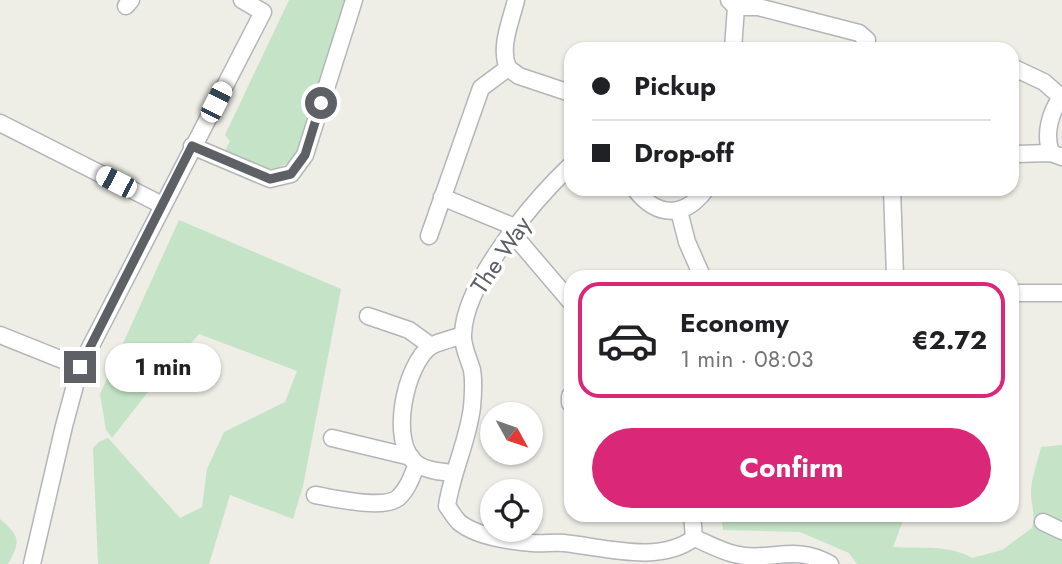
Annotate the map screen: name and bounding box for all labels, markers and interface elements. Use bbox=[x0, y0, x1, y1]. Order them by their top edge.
text: Pickup bbox=[634, 67, 716, 105]
car bbox=[198, 79, 235, 125]
route start bbox=[305, 87, 337, 119]
text: Drop-off bbox=[634, 134, 734, 172]
car bbox=[93, 163, 140, 201]
street label: The Way bbox=[462, 209, 540, 300]
text: Economy bbox=[680, 304, 789, 342]
icon: car bbox=[596, 309, 659, 372]
text: €2.72 bbox=[912, 321, 987, 359]
callout: 1 min bbox=[104, 342, 220, 392]
text: 1 min · 08:03 bbox=[680, 342, 814, 376]
text: 1 min bbox=[134, 350, 192, 384]
route end bbox=[64, 351, 96, 383]
north arrow bbox=[480, 402, 542, 466]
map controls bbox=[480, 402, 543, 542]
button: Confirm bbox=[592, 428, 991, 508]
button: locate bbox=[480, 479, 543, 542]

